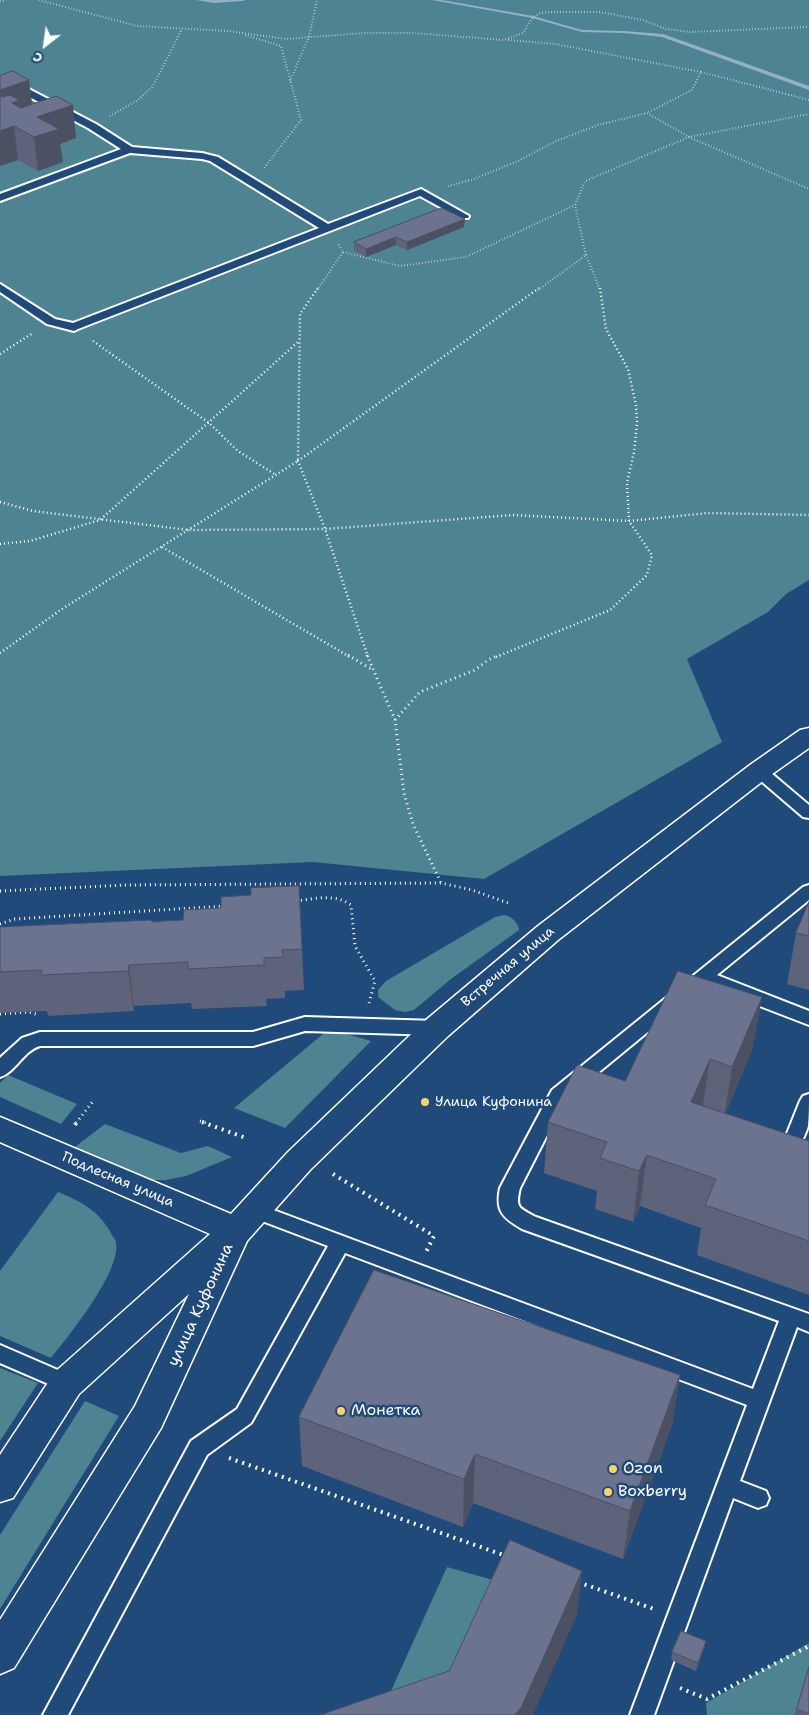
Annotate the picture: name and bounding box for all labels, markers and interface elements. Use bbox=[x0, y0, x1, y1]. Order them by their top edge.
north arrow bbox=[20, 20, 70, 70]
text: С bbox=[29, 48, 46, 68]
street label: Встречная улица bbox=[458, 923, 558, 1011]
place label: Улица Куфонина bbox=[435, 1094, 552, 1110]
marker: Улица Куфонина bbox=[419, 1096, 431, 1108]
street label: Подлесная улица bbox=[59, 1149, 177, 1211]
street label: улица Куфонина bbox=[164, 1240, 238, 1370]
place label: Монетка bbox=[351, 1401, 421, 1421]
marker: Монетка bbox=[335, 1405, 347, 1417]
place label: Ozon bbox=[623, 1459, 663, 1479]
marker: Ozon bbox=[607, 1463, 619, 1475]
place label: Boxberry bbox=[618, 1482, 687, 1502]
marker: Boxberry bbox=[602, 1486, 614, 1498]

